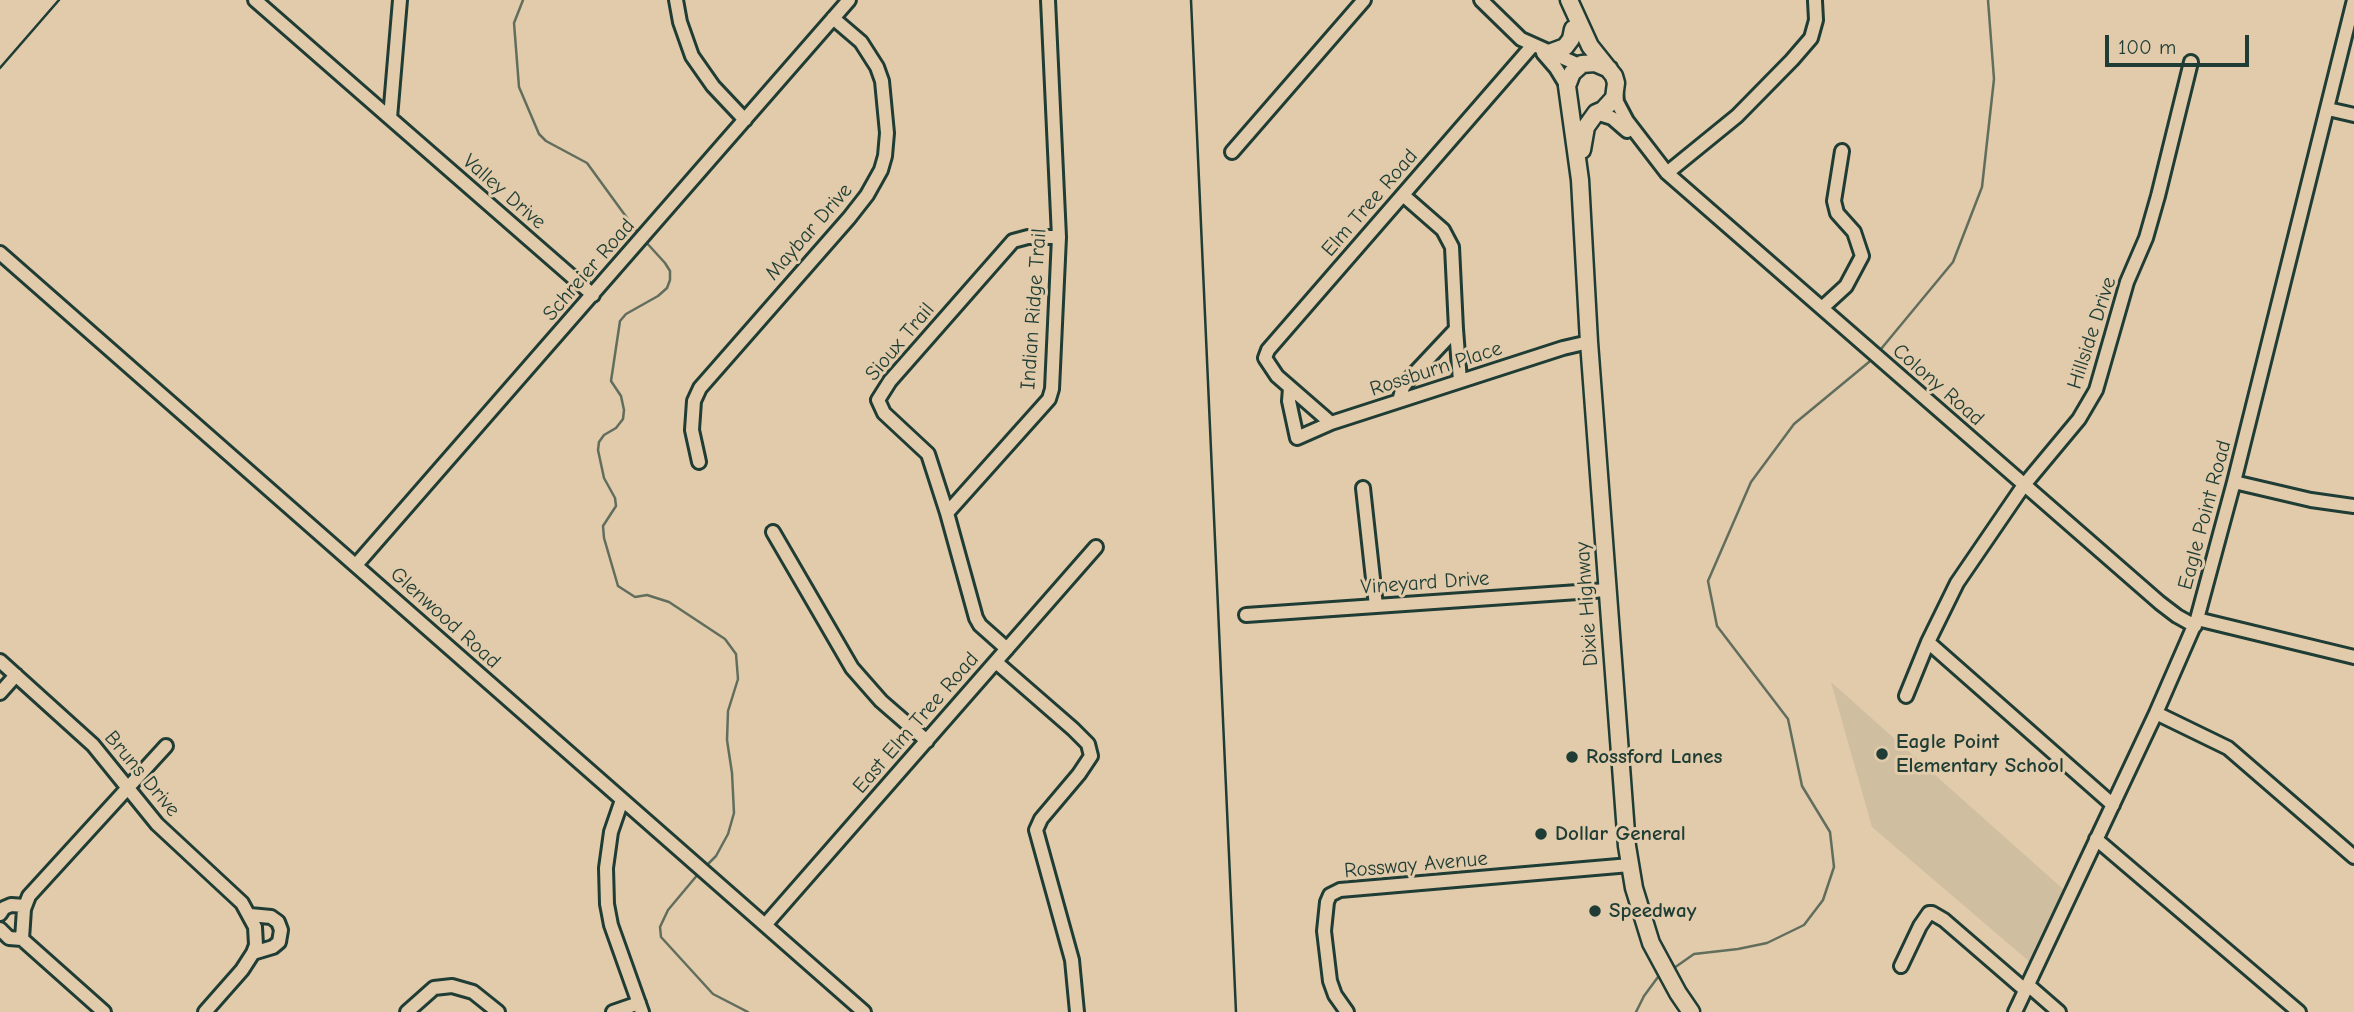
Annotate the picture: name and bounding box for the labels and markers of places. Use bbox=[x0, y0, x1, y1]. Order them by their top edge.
place label: Eagle Point Elementary School bbox=[1896, 729, 2064, 779]
place label: Rossford Lanes bbox=[1586, 744, 1722, 770]
marker: Eagle Point Elementary School bbox=[1874, 746, 1890, 762]
marker: Rossford Lanes bbox=[1564, 749, 1580, 765]
place label: Dollar General bbox=[1555, 821, 1686, 847]
marker: Dollar General bbox=[1533, 826, 1549, 842]
place label: Speedway bbox=[1609, 898, 1696, 924]
marker: Speedway bbox=[1587, 903, 1603, 919]

